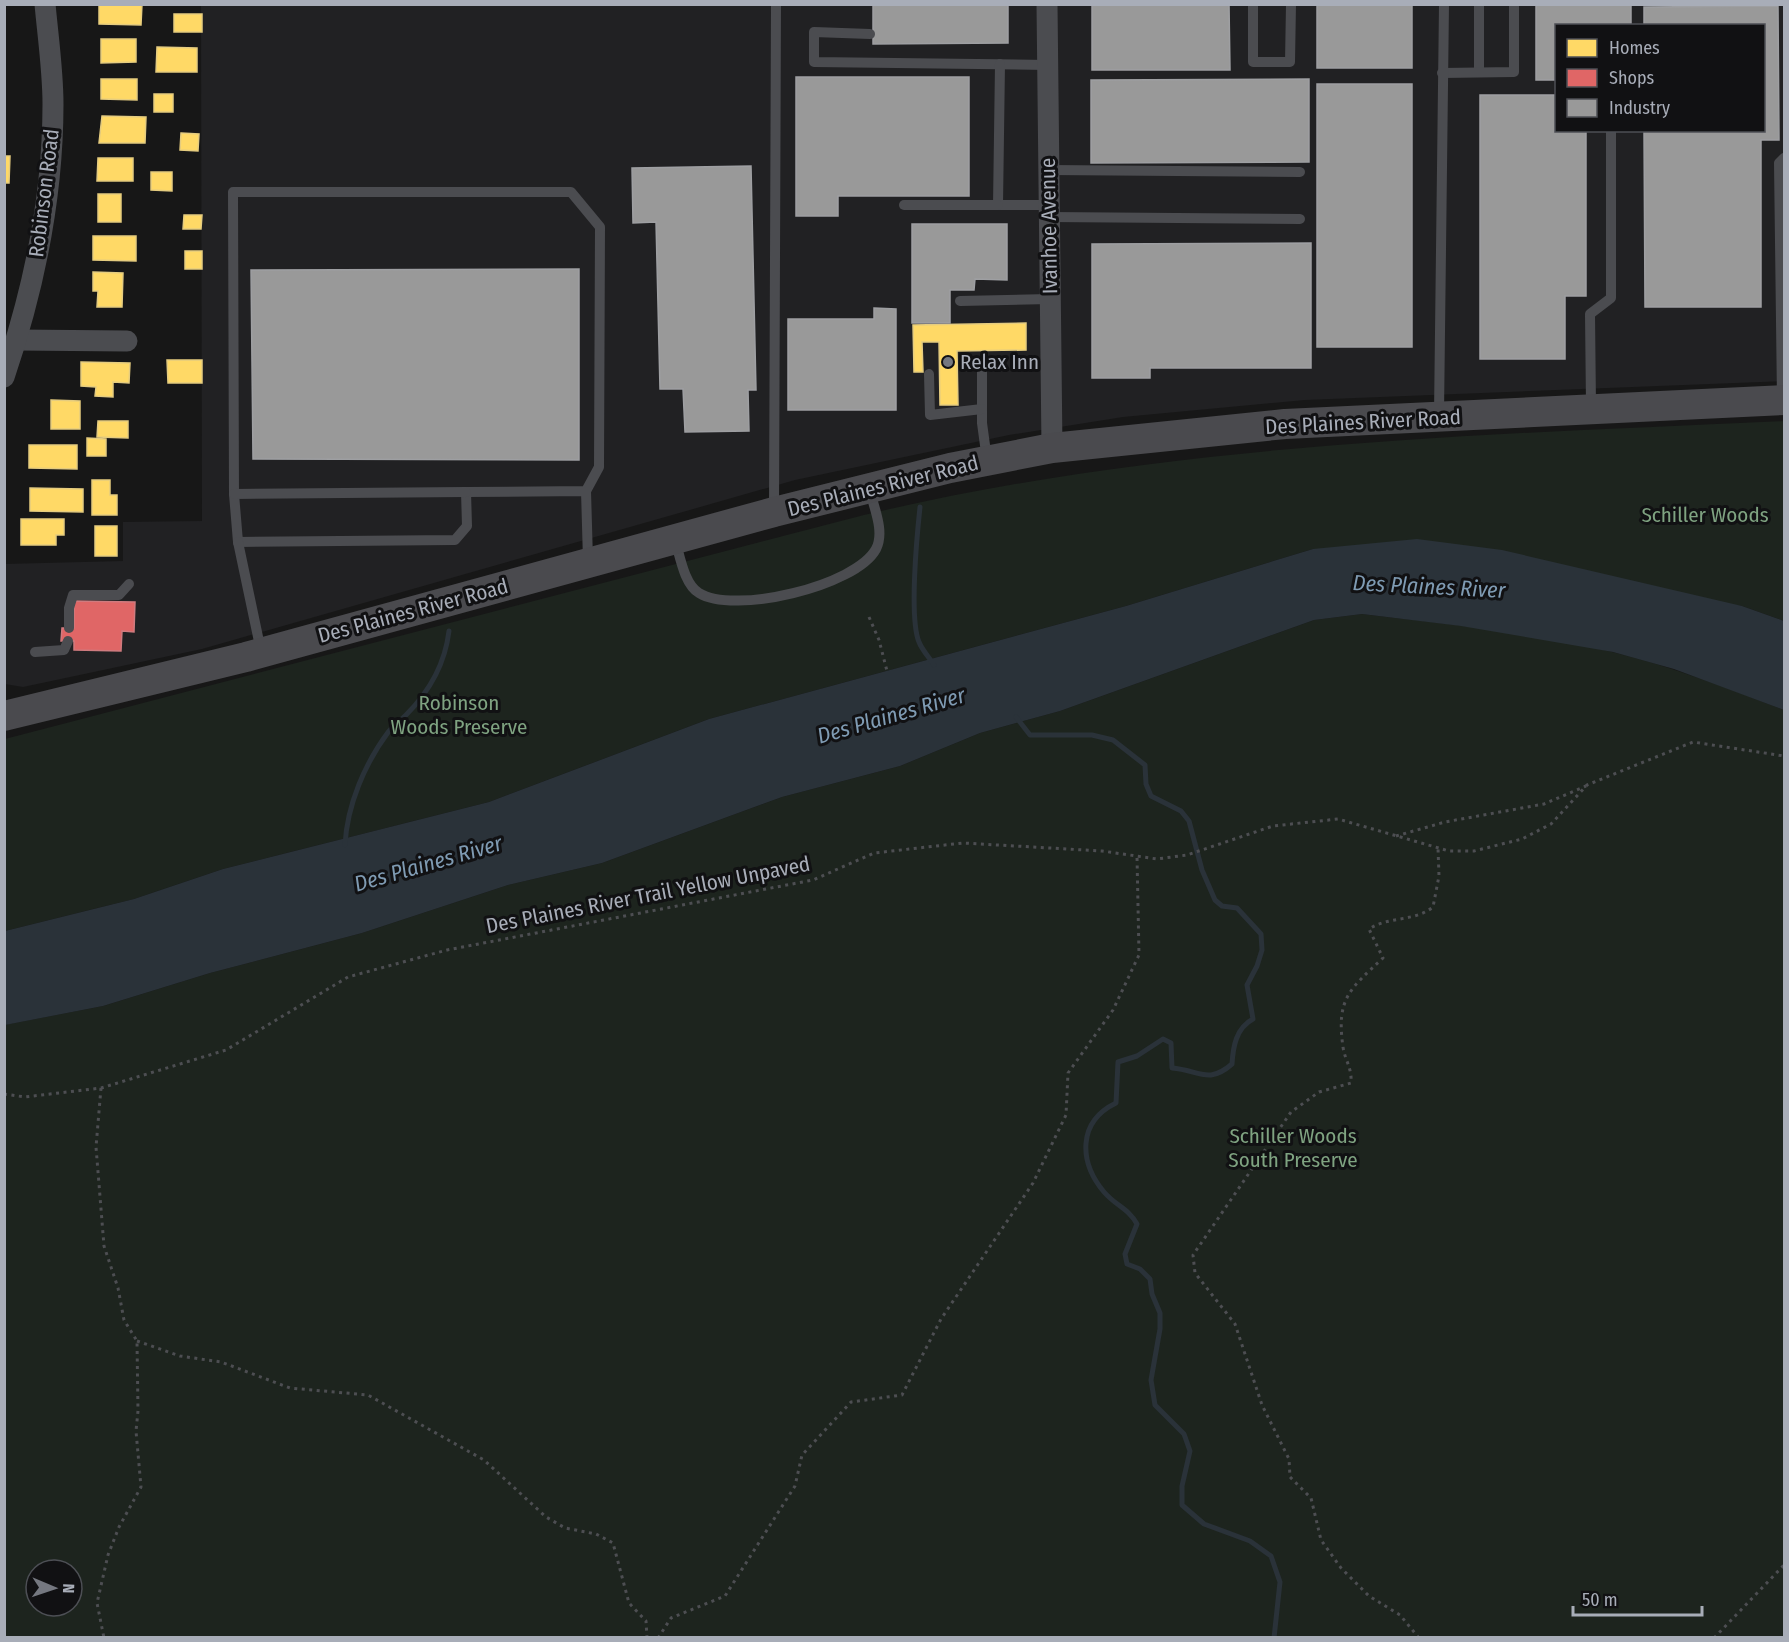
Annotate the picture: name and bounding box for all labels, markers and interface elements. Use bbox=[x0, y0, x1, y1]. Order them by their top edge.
legend bbox=[1555, 24, 1765, 132]
text: Homes bbox=[1609, 37, 1660, 59]
text: Shops bbox=[1609, 67, 1654, 89]
text: Industry bbox=[1609, 97, 1670, 119]
street label: Robinson Road bbox=[23, 127, 65, 259]
street label: Ivanhoe Avenue bbox=[1035, 158, 1063, 294]
place label: Relax Inn bbox=[960, 349, 1039, 375]
marker: Relax Inn bbox=[941, 355, 955, 369]
street label: Des Plaines River Road bbox=[1265, 404, 1461, 440]
street label: Des Plaines River Road bbox=[785, 450, 981, 522]
park label: Schiller Woods bbox=[1641, 502, 1769, 528]
water label: Des Plaines River bbox=[1352, 569, 1507, 604]
street label: Des Plaines River Road bbox=[315, 573, 511, 649]
water label: Des Plaines River bbox=[814, 681, 970, 750]
park label: Robinson Woods Preserve bbox=[391, 690, 527, 740]
water label: Des Plaines River bbox=[351, 829, 507, 898]
street label: Des Plaines River Trail Yellow Unpaved bbox=[484, 851, 812, 939]
park label: Schiller Woods South Preserve bbox=[1228, 1123, 1358, 1173]
north arrow bbox=[24, 1558, 84, 1618]
scale bar bbox=[1573, 1579, 1702, 1617]
text: N bbox=[59, 1583, 78, 1594]
text: 50 m bbox=[1582, 1589, 1618, 1611]

